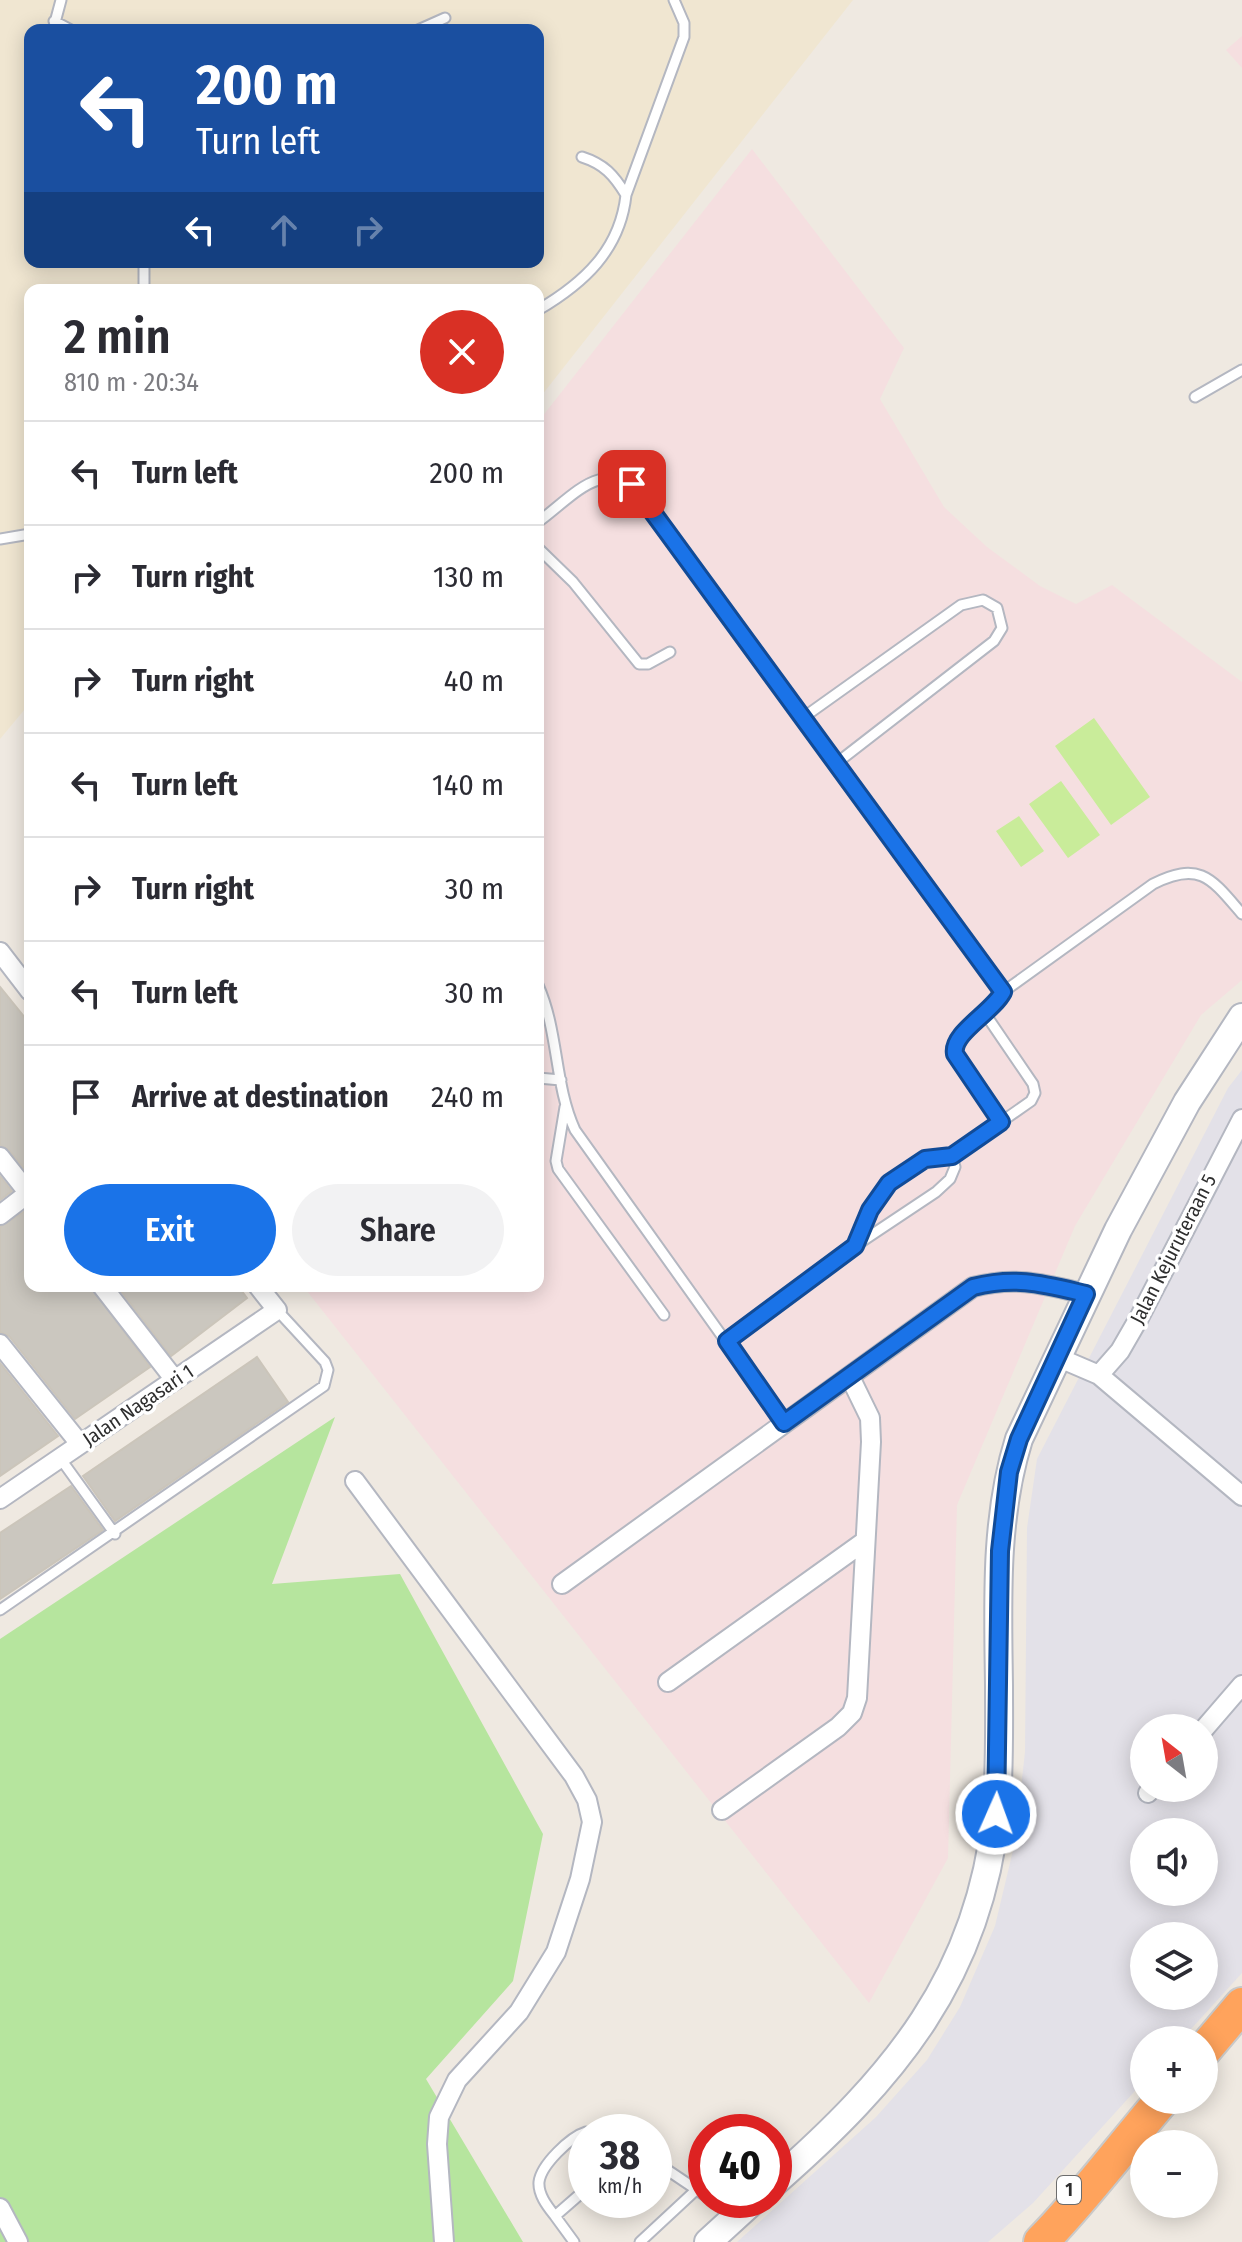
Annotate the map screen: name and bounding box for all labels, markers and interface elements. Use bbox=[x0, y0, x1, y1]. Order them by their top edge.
text: 200 m bbox=[196, 52, 337, 119]
icon: left bbox=[64, 56, 168, 160]
text: Turn left bbox=[196, 120, 320, 164]
icon: left bbox=[178, 208, 222, 252]
icon: ahead bbox=[262, 208, 306, 252]
icon: right bbox=[346, 208, 390, 252]
text: 2 min bbox=[64, 308, 171, 366]
button: close bbox=[420, 310, 504, 394]
text: 810 m · 20:34 bbox=[64, 367, 199, 398]
pin bbox=[598, 450, 666, 518]
icon: left bbox=[64, 451, 108, 495]
text: Turn left bbox=[132, 455, 238, 491]
text: 200 m bbox=[429, 455, 504, 491]
icon: arrive bbox=[610, 462, 654, 506]
icon: right bbox=[64, 555, 108, 599]
text: Turn right bbox=[132, 559, 254, 595]
text: 130 m bbox=[433, 559, 504, 595]
icon: right bbox=[64, 659, 108, 703]
text: Turn right bbox=[132, 663, 254, 699]
text: 40 m bbox=[444, 663, 504, 699]
icon: left bbox=[64, 763, 108, 807]
text: Turn left bbox=[132, 767, 238, 803]
text: 140 m bbox=[432, 767, 504, 803]
icon: right bbox=[64, 867, 108, 911]
text: Turn right bbox=[132, 871, 254, 907]
text: 30 m bbox=[445, 871, 504, 907]
icon: left bbox=[64, 971, 108, 1015]
text: Turn left bbox=[132, 975, 238, 1011]
text: 30 m bbox=[445, 975, 504, 1011]
icon: arrive bbox=[64, 1075, 108, 1119]
text: Arrive at destination bbox=[132, 1079, 389, 1115]
text: 240 m bbox=[431, 1079, 504, 1115]
street label: Jalan Kejuruteraan 5 bbox=[1125, 1170, 1221, 1328]
button: Exit bbox=[64, 1184, 276, 1276]
button: Share bbox=[292, 1184, 504, 1276]
street label: Jalan Nagasari 1 bbox=[78, 1359, 198, 1451]
north arrow bbox=[1130, 1714, 1218, 1802]
map controls bbox=[1130, 1714, 1218, 2218]
position arrow bbox=[954, 1772, 1038, 1856]
button: sound bbox=[1130, 1818, 1218, 1906]
button: layers bbox=[1130, 1922, 1218, 2010]
button: + bbox=[1130, 2026, 1218, 2114]
speed limit sign: 40 bbox=[688, 2114, 792, 2218]
button: − bbox=[1130, 2130, 1218, 2218]
text: 38 bbox=[600, 2132, 640, 2180]
text: km/h bbox=[598, 2174, 642, 2198]
road number: 1 bbox=[1057, 2176, 1081, 2204]

